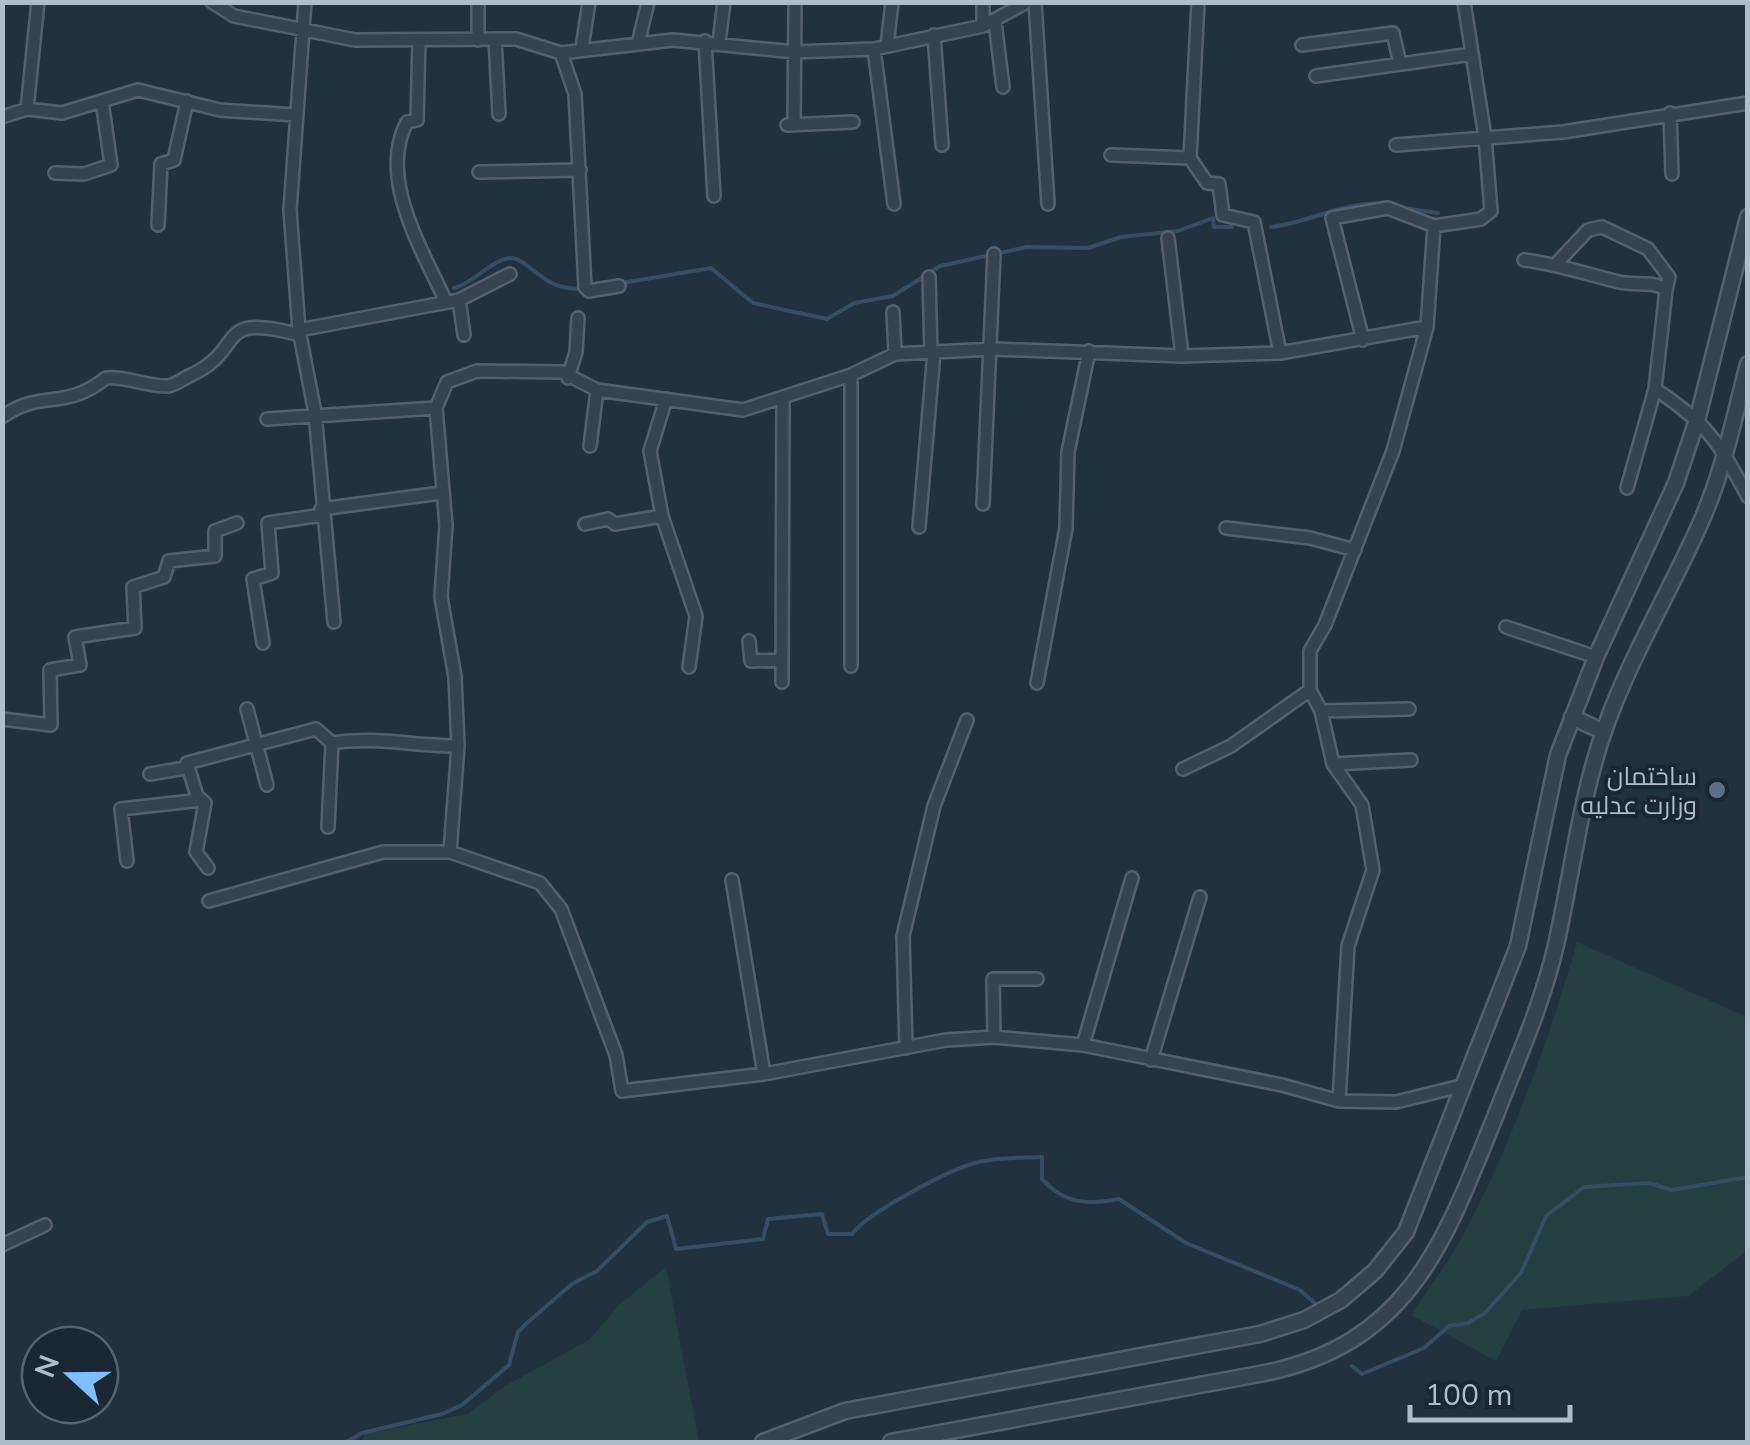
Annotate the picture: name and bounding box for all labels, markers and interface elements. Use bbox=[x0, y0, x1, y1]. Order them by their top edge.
place label: ساختمان وزارت عدلیه bbox=[1580, 760, 1697, 823]
marker: ساختمان وزارت عدلیه bbox=[1706, 779, 1728, 801]
north arrow bbox=[20, 1325, 120, 1425]
text: N bbox=[26, 1350, 69, 1383]
scale bar bbox=[1410, 1360, 1570, 1422]
text: 100 m bbox=[1425, 1375, 1512, 1416]

